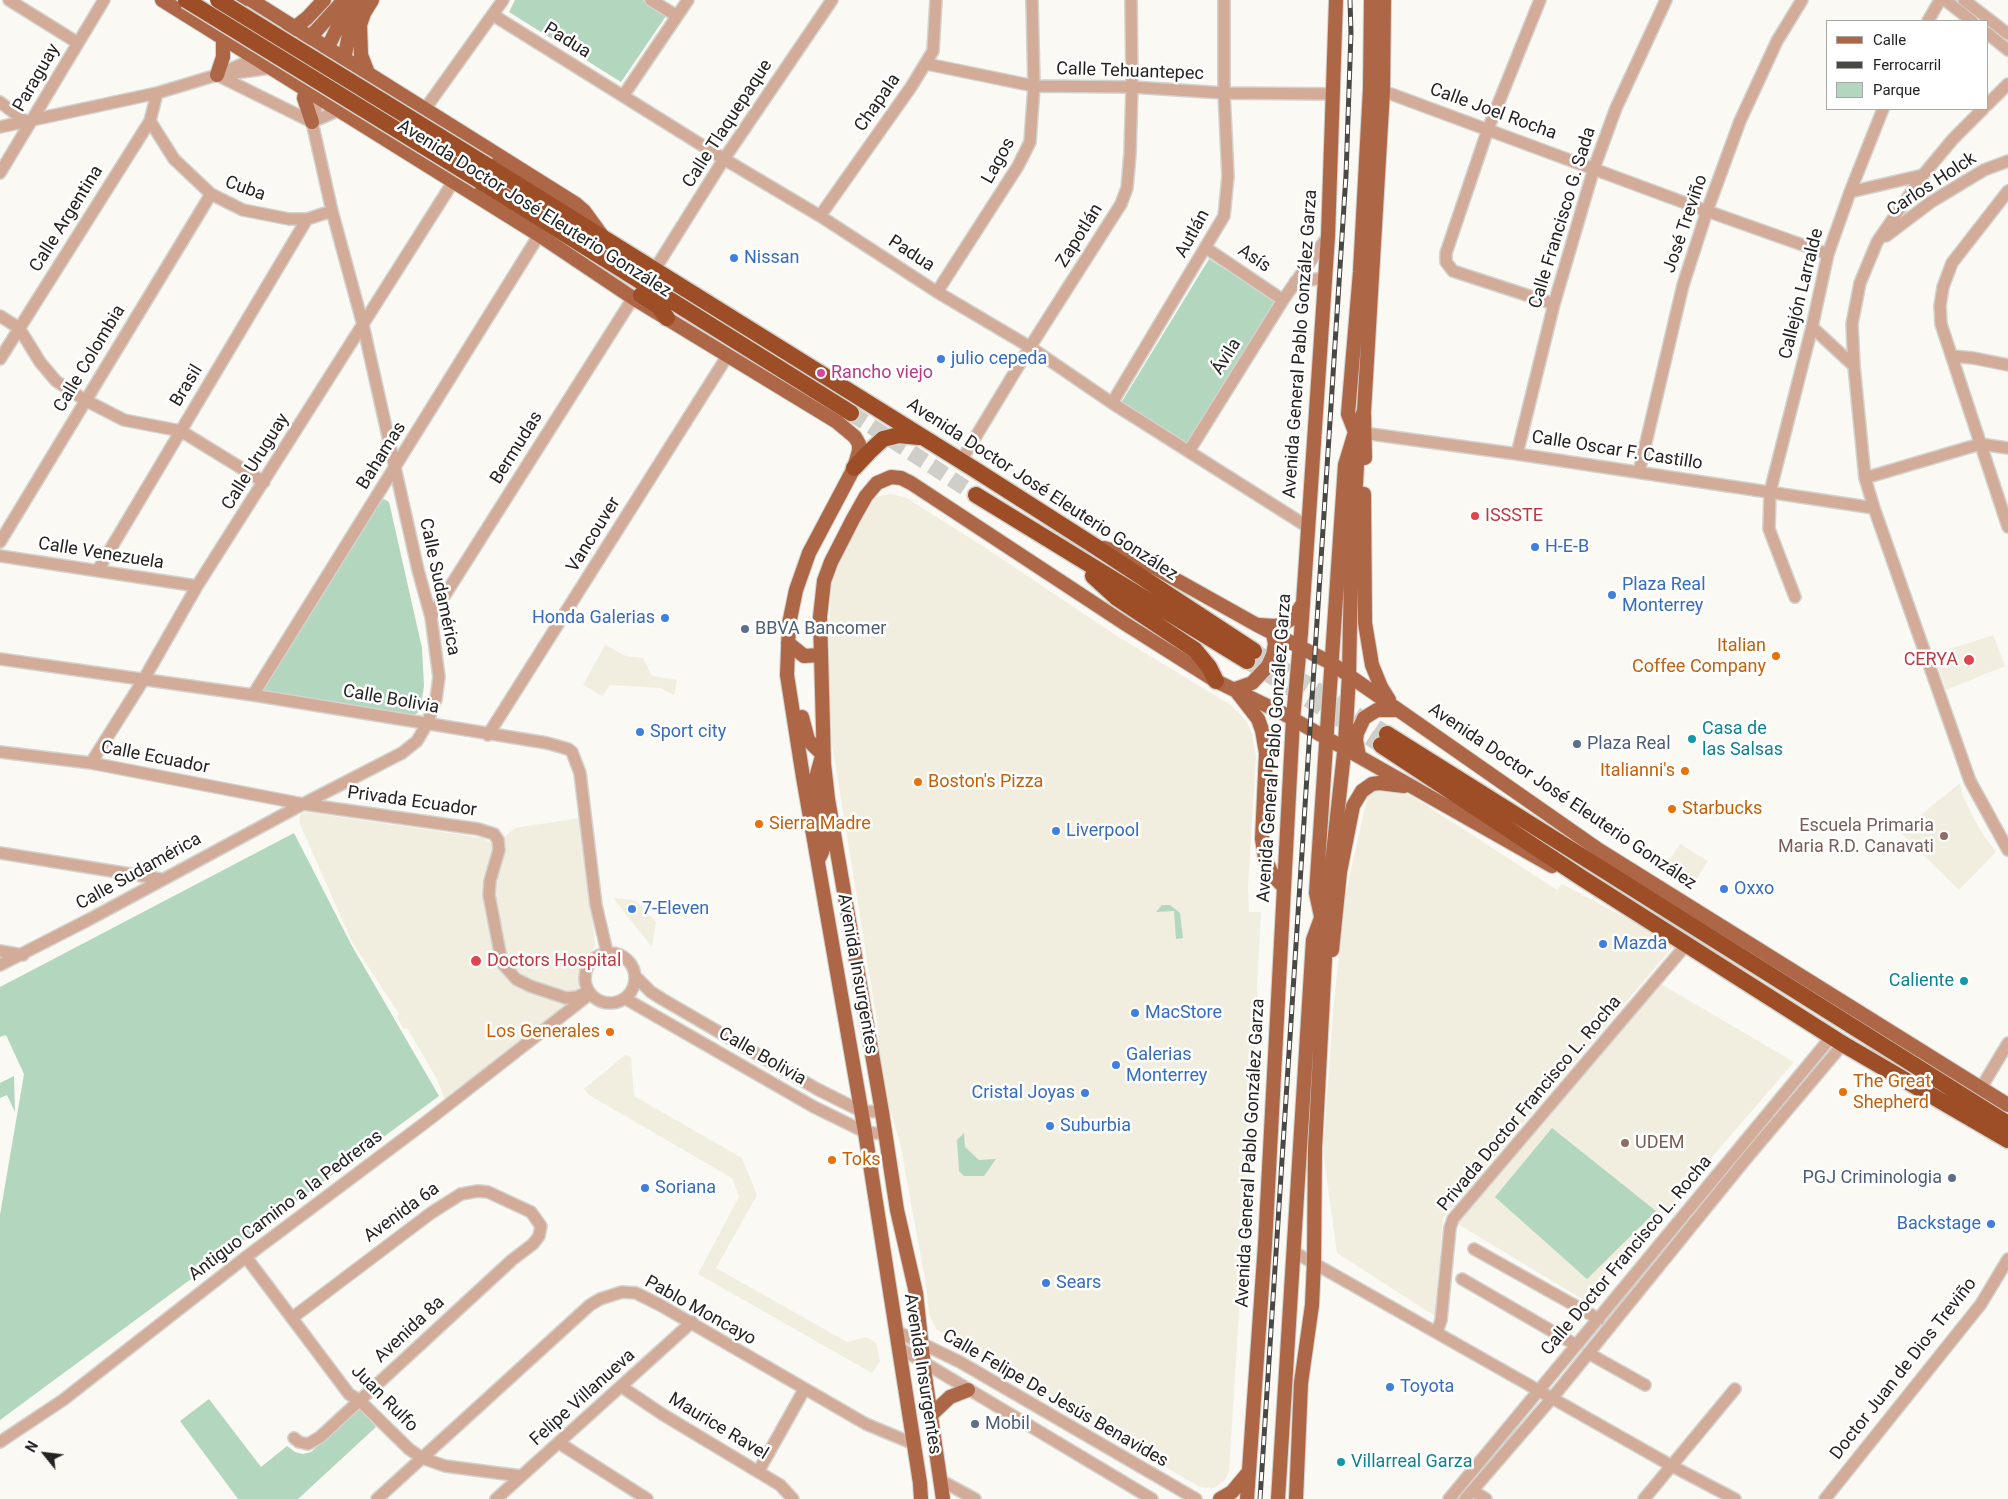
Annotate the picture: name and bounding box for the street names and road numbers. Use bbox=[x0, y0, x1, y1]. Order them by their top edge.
street label: Padua bbox=[540, 18, 594, 64]
street label: Paraguay bbox=[9, 40, 65, 116]
street label: Calle Tlaquepaque bbox=[679, 56, 777, 192]
street label: Calle Tehuantepec bbox=[1056, 59, 1204, 85]
street label: Chapala bbox=[850, 70, 906, 136]
street label: Calle Joel Rocha bbox=[1427, 79, 1559, 145]
street label: Avenida Doctor José Eleuterio González bbox=[393, 115, 675, 303]
street label: Calle Francisco G. Sada bbox=[1525, 125, 1601, 311]
street label: Lagos bbox=[978, 134, 1020, 188]
street label: Carlos Holck bbox=[1883, 148, 1981, 222]
street label: Calle Argentina bbox=[26, 162, 108, 276]
street label: Cuba bbox=[222, 172, 268, 206]
street label: José Treviño bbox=[1659, 172, 1713, 276]
street label: Avenida General Pablo González Garza bbox=[1279, 189, 1323, 499]
street label: Zapotlán bbox=[1052, 200, 1108, 272]
street label: Autlán bbox=[1171, 206, 1215, 262]
street label: Callejón Larralde bbox=[1775, 226, 1829, 362]
street label: Padua bbox=[884, 231, 938, 277]
street label: Asís bbox=[1234, 240, 1274, 278]
street label: Calle Colombia bbox=[50, 302, 130, 416]
street label: Ávila bbox=[1208, 335, 1246, 379]
street label: Brasil bbox=[166, 361, 208, 411]
street label: Avenida Doctor José Eleuterio González bbox=[903, 394, 1181, 586]
street label: Bermudas bbox=[486, 408, 548, 488]
street label: Calle Uruguay bbox=[218, 410, 294, 514]
street label: Bahamas bbox=[353, 418, 411, 494]
street label: Calle Oscar F. Castillo bbox=[1530, 427, 1704, 475]
street label: Vancouver bbox=[562, 493, 626, 577]
street label: Calle Sudamérica bbox=[414, 516, 464, 658]
street label: Calle Venezuela bbox=[37, 533, 165, 575]
street label: Avenida General Pablo González Garza bbox=[1253, 593, 1297, 903]
street label: Calle Bolivia bbox=[341, 681, 441, 719]
street label: Avenida Doctor José Eleuterio González bbox=[1424, 699, 1700, 895]
street label: Calle Ecuador bbox=[99, 737, 211, 779]
street label: Privada Ecuador bbox=[346, 782, 478, 822]
street label: Calle Sudamérica bbox=[73, 829, 205, 915]
street label: Avenida Insurgentes bbox=[832, 892, 882, 1056]
street label: Privada Doctor Francisco L. Rocha bbox=[1434, 992, 1626, 1216]
street label: Avenida General Pablo González Garza bbox=[1232, 998, 1270, 1308]
street label: Calle Bolivia bbox=[714, 1023, 810, 1091]
street label: Antiguo Camino a la Pedreras bbox=[185, 1126, 387, 1286]
street label: Calle Doctor Francisco L. Rocha bbox=[1537, 1152, 1717, 1360]
street label: Avenida 6a bbox=[360, 1178, 444, 1248]
street label: Pablo Moncayo bbox=[641, 1272, 759, 1350]
street label: Doctor Juan de Dios Treviño bbox=[1826, 1274, 1982, 1464]
street label: Avenida 8a bbox=[370, 1292, 450, 1368]
street label: Avenida Insurgentes bbox=[899, 1292, 945, 1456]
street label: Calle Felipe De Jesús Benavides bbox=[938, 1325, 1172, 1473]
street label: Felipe Villanueva bbox=[526, 1345, 640, 1451]
street label: Juan Rulfo bbox=[346, 1361, 422, 1437]
street label: Maurice Ravel bbox=[664, 1389, 772, 1465]

